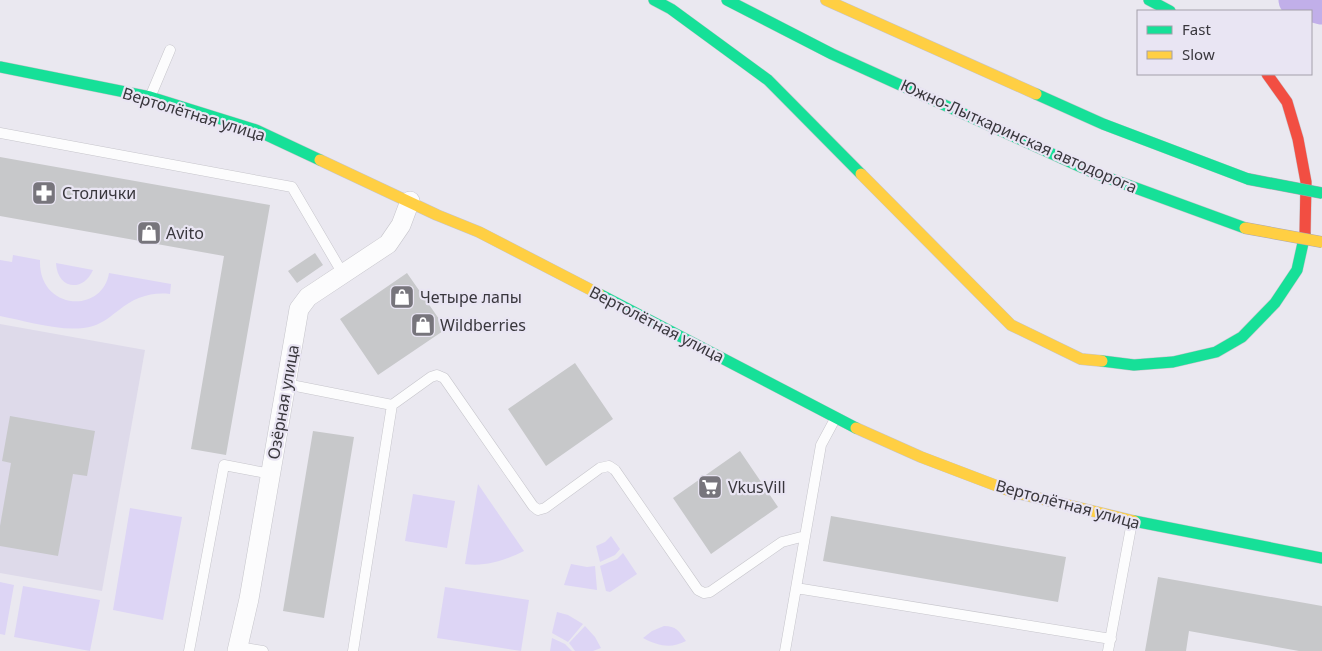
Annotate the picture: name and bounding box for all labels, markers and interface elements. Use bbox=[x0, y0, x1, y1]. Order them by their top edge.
legend bbox=[1137, 10, 1312, 75]
text: Fast bbox=[1182, 19, 1211, 39]
text: Slow bbox=[1182, 44, 1215, 64]
street label: Южно-Лыткаринская автодорога bbox=[897, 74, 1141, 198]
street label: Вертолётная улица bbox=[120, 82, 268, 146]
pharmacy icon: Столички bbox=[31, 180, 57, 206]
place label: Столички bbox=[62, 182, 136, 204]
shop icon: Avito bbox=[136, 220, 162, 246]
place label: Avito bbox=[166, 222, 204, 244]
street label: Вертолётная улица bbox=[586, 280, 728, 368]
shop icon: Четыре лапы bbox=[389, 284, 415, 310]
place label: Четыре лапы bbox=[420, 286, 522, 308]
shop icon: Wildberries bbox=[410, 312, 436, 338]
place label: Wildberries bbox=[440, 314, 526, 336]
street label: Озёрная улица bbox=[262, 343, 304, 461]
supermarket icon: VkusVill bbox=[697, 474, 723, 500]
street label: Вертолётная улица bbox=[993, 474, 1143, 534]
place label: VkusVill bbox=[728, 476, 786, 498]

